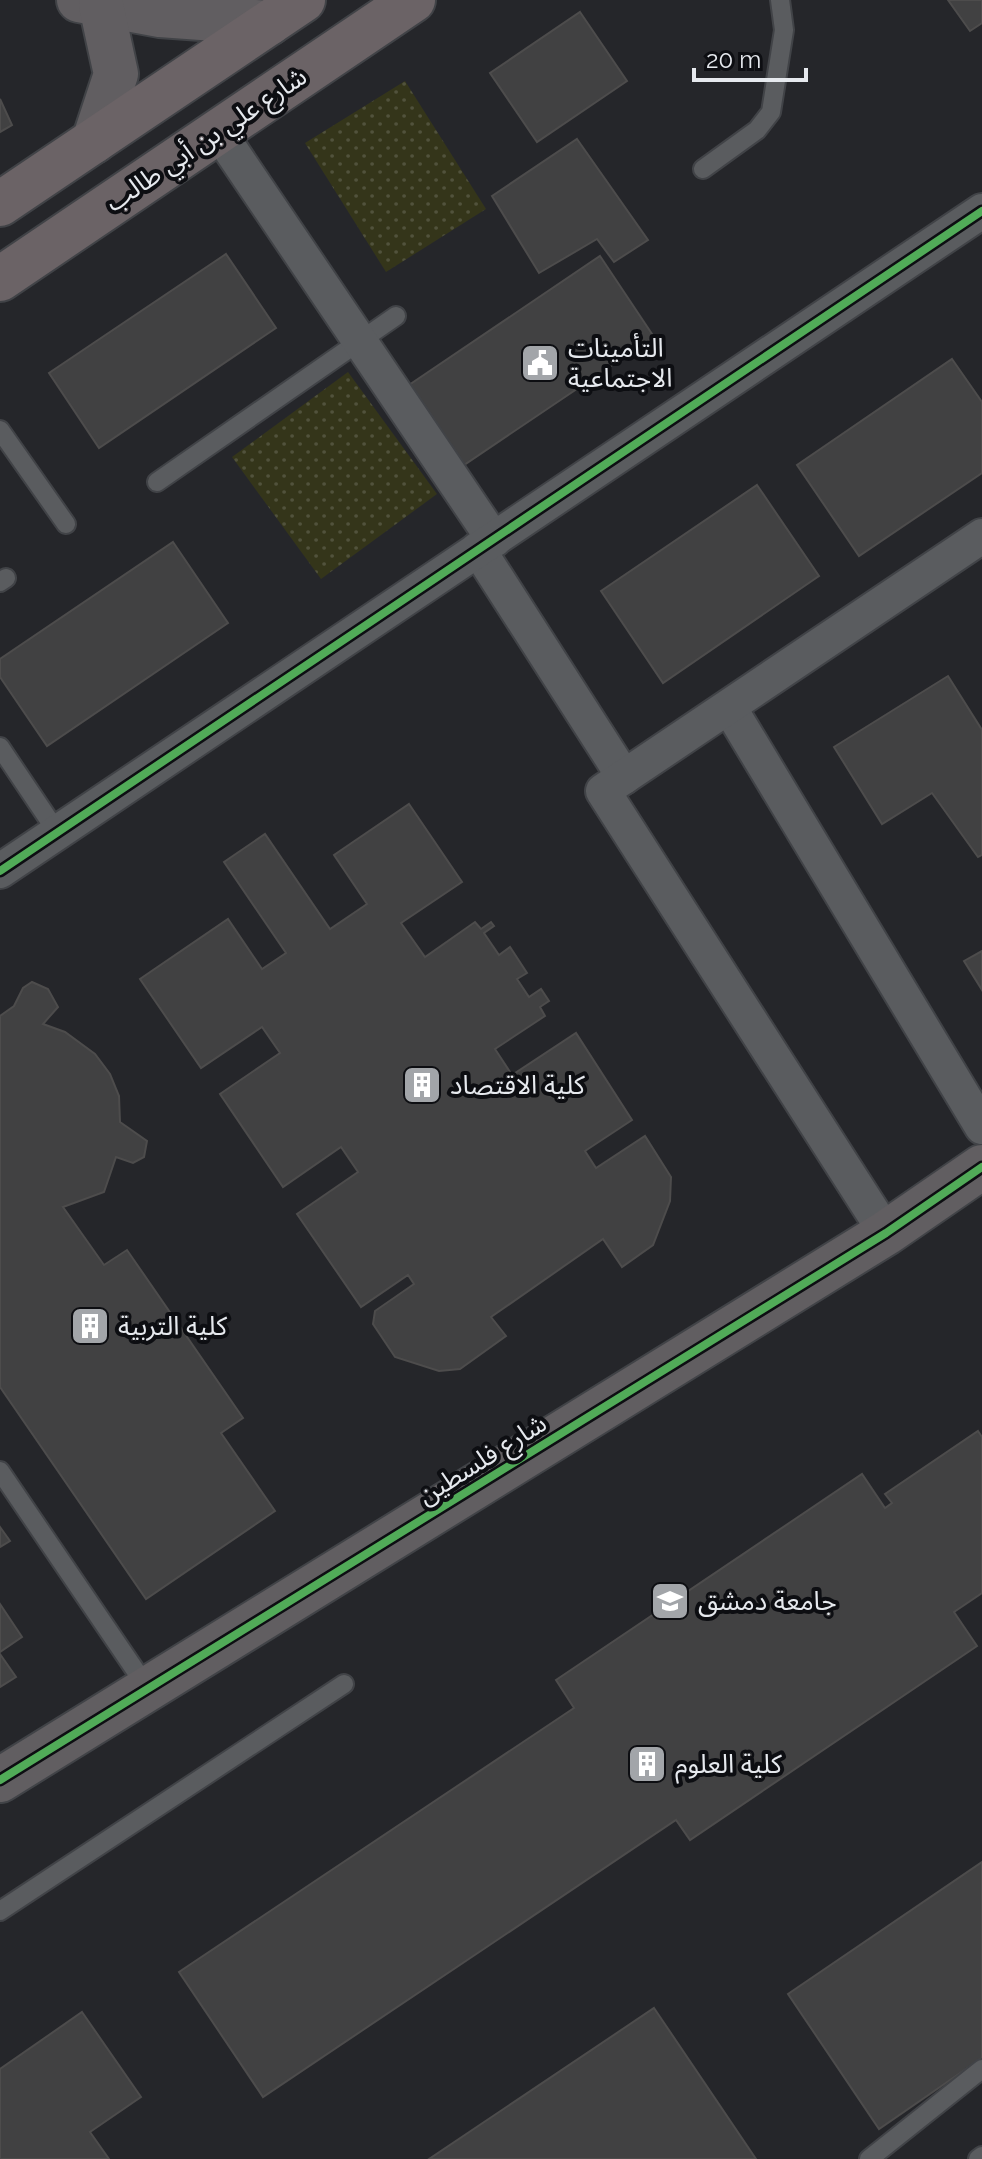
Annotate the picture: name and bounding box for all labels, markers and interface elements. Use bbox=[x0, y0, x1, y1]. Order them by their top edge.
scale bar bbox=[694, 32, 806, 82]
text: 20 m bbox=[706, 45, 761, 74]
street label: شارع علي بن أبي طالب bbox=[99, 60, 315, 222]
place label: التأمينات الاجتماعية bbox=[568, 332, 672, 393]
public building icon: التأمينات الاجتماعية bbox=[519, 342, 561, 384]
building icon: كلية الاقتصاد bbox=[401, 1064, 443, 1106]
place label: كلية الاقتصاد bbox=[450, 1070, 585, 1100]
building icon: كلية التربية bbox=[69, 1305, 111, 1347]
place label: كلية التربية bbox=[118, 1311, 227, 1341]
street label: شارع فلسطين bbox=[412, 1408, 554, 1514]
school or university icon: جامعة دمشق bbox=[649, 1580, 691, 1622]
place label: جامعة دمشق bbox=[698, 1586, 837, 1617]
building icon: كلية العلوم bbox=[626, 1743, 668, 1785]
place label: كلية العلوم bbox=[675, 1749, 782, 1784]

